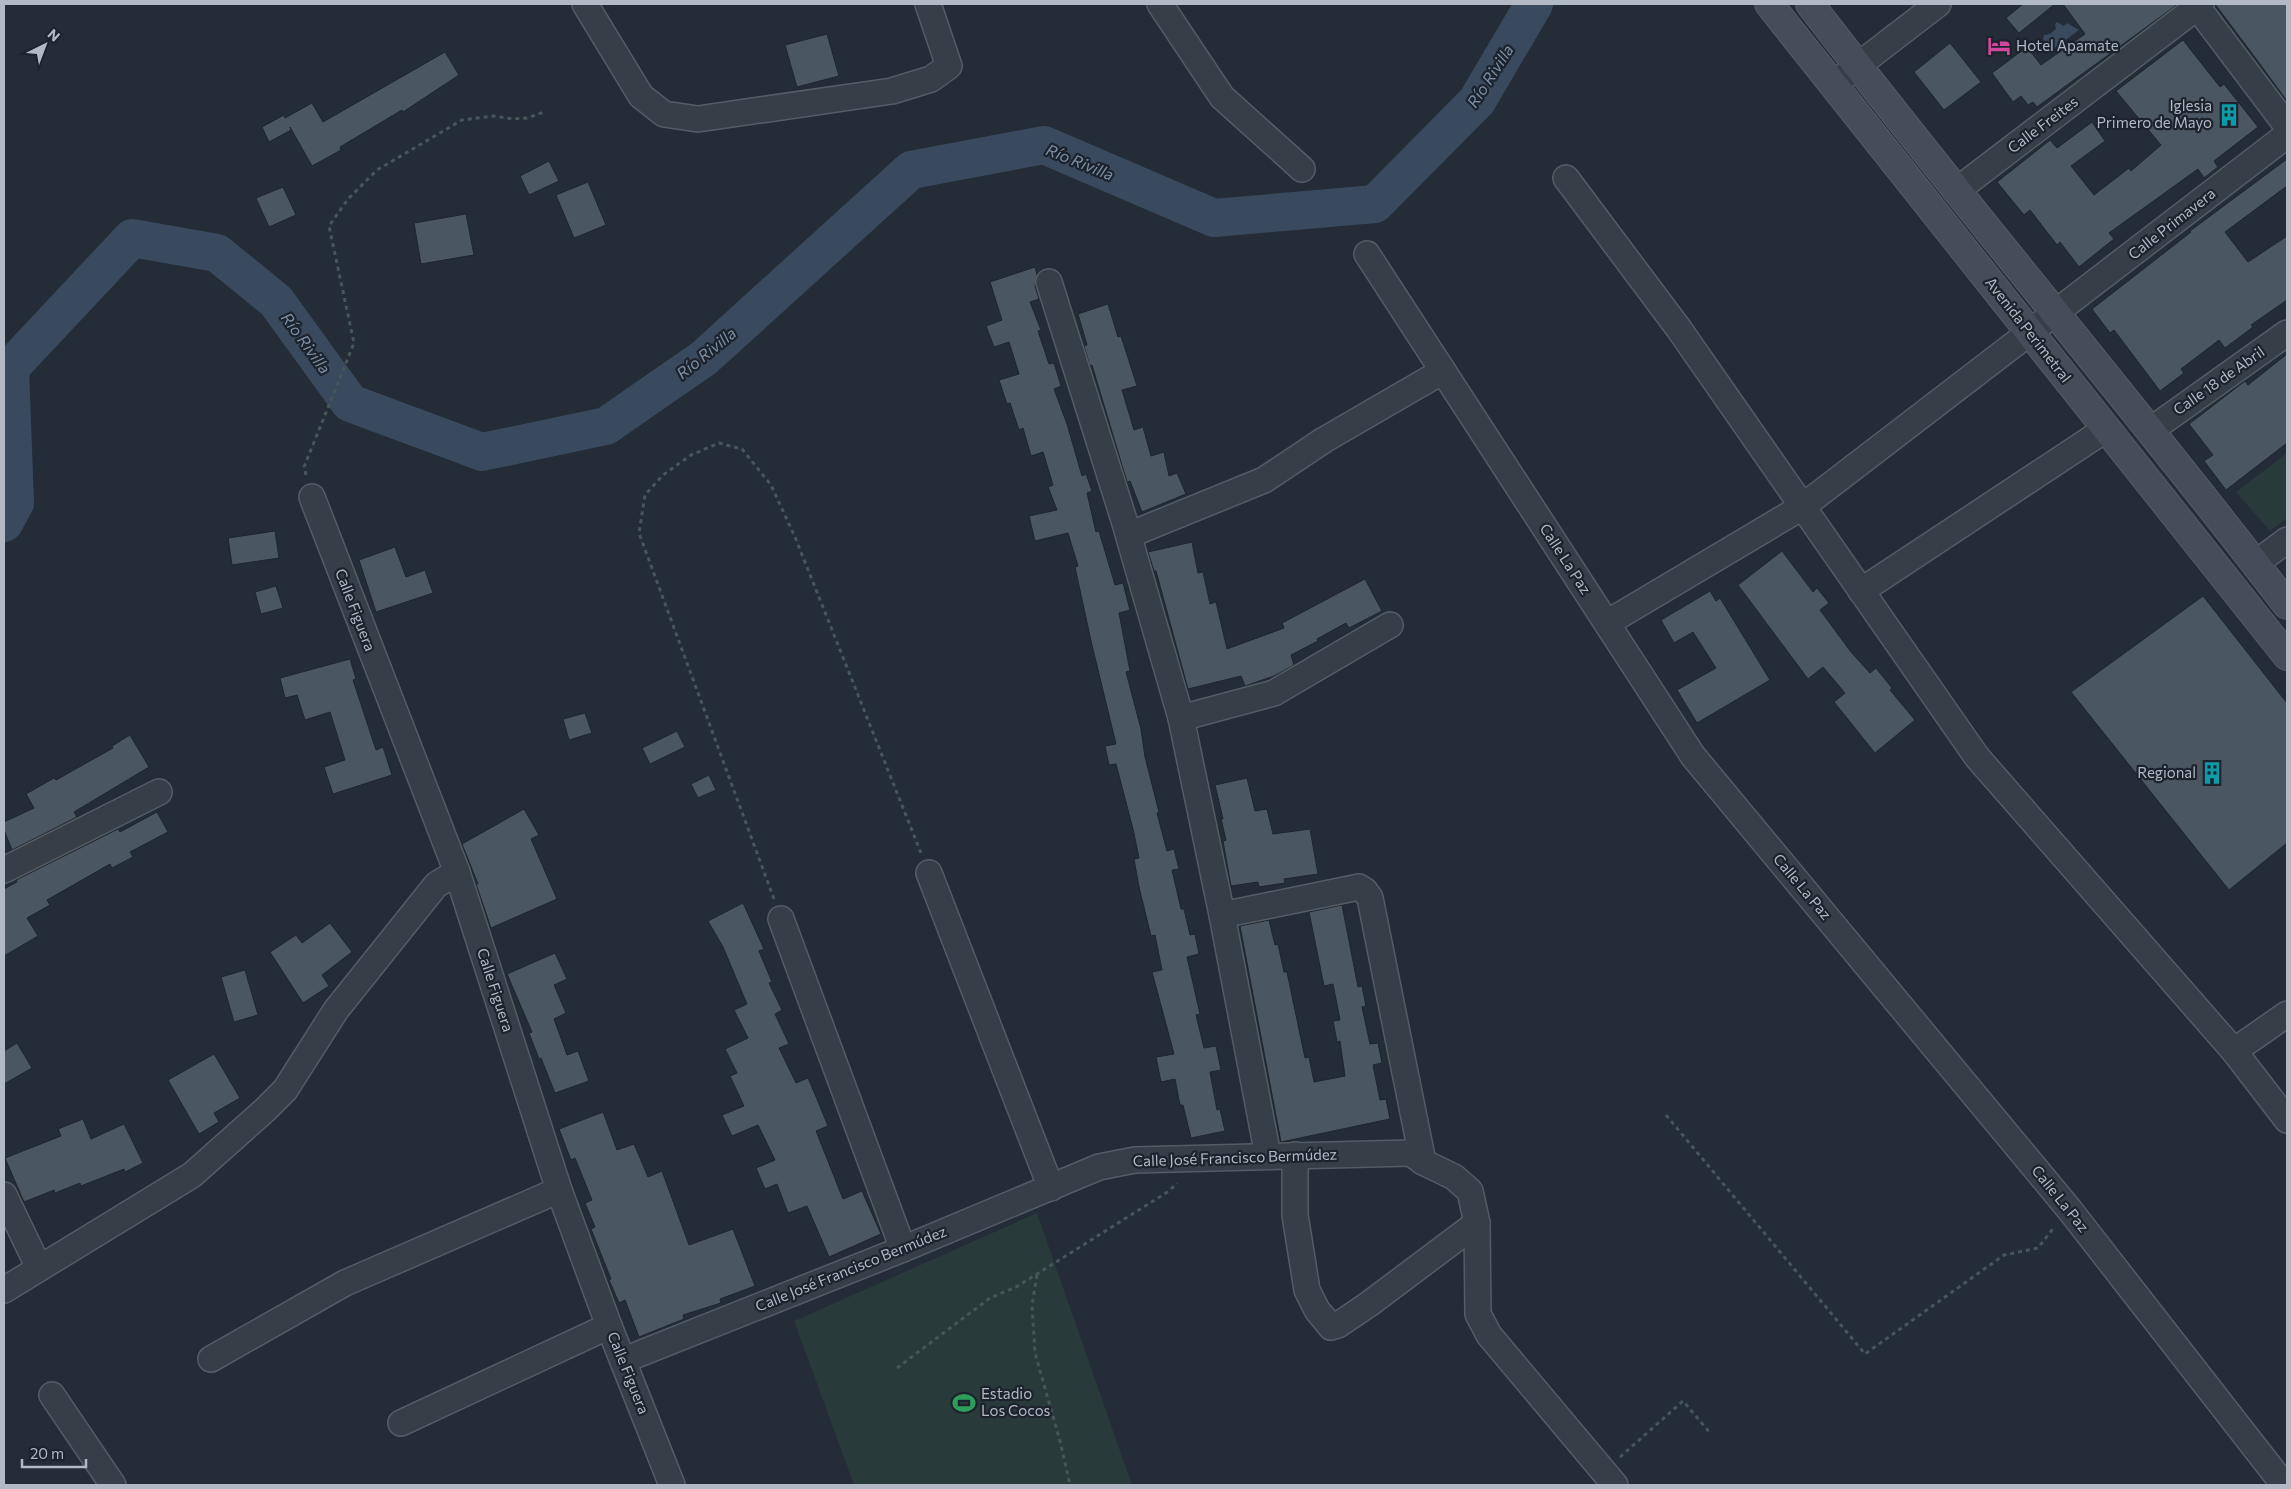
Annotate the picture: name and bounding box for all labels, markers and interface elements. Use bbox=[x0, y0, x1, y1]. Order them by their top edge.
north arrow bbox=[20, 20, 70, 70]
text: N bbox=[44, 25, 64, 45]
hotel icon: Hotel Apamate bbox=[1986, 33, 2012, 59]
place label: Hotel Apamate bbox=[2016, 36, 2119, 54]
water label: Río Rivilla bbox=[1462, 41, 1517, 111]
street label: Calle Freites bbox=[2004, 92, 2081, 156]
place label: Iglesia Primero de Mayo bbox=[2096, 96, 2212, 131]
building icon: Iglesia Primero de Mayo bbox=[2216, 102, 2242, 128]
water label: Río Rivilla bbox=[1044, 139, 1117, 184]
street label: Calle Primavera bbox=[2124, 184, 2219, 263]
street label: Avenida Perimetral bbox=[1982, 273, 2075, 386]
water label: Río Rivilla bbox=[278, 308, 335, 377]
water label: Río Rivilla bbox=[672, 323, 739, 382]
street label: Calle 18 de Abril bbox=[2169, 342, 2268, 418]
street label: Calle La Paz bbox=[1536, 520, 1595, 597]
street label: Calle Figuera bbox=[332, 566, 380, 654]
building icon: Regional bbox=[2199, 760, 2225, 786]
place label: Regional bbox=[2137, 763, 2196, 781]
street label: Calle La Paz bbox=[1770, 850, 1836, 923]
street label: Calle Figuera bbox=[474, 945, 518, 1034]
street label: Calle José Francisco Bermúdez bbox=[1133, 1144, 1337, 1170]
street label: Calle La Paz bbox=[2028, 1161, 2093, 1235]
street label: Calle José Francisco Bermúdez bbox=[752, 1221, 949, 1315]
street label: Calle Figuera bbox=[604, 1329, 654, 1416]
place label: Estadio Los Cocos bbox=[981, 1384, 1051, 1419]
sports icon: Estadio Los Cocos bbox=[951, 1390, 977, 1416]
scale bar bbox=[22, 1436, 86, 1468]
text: 20 m bbox=[30, 1444, 64, 1462]

